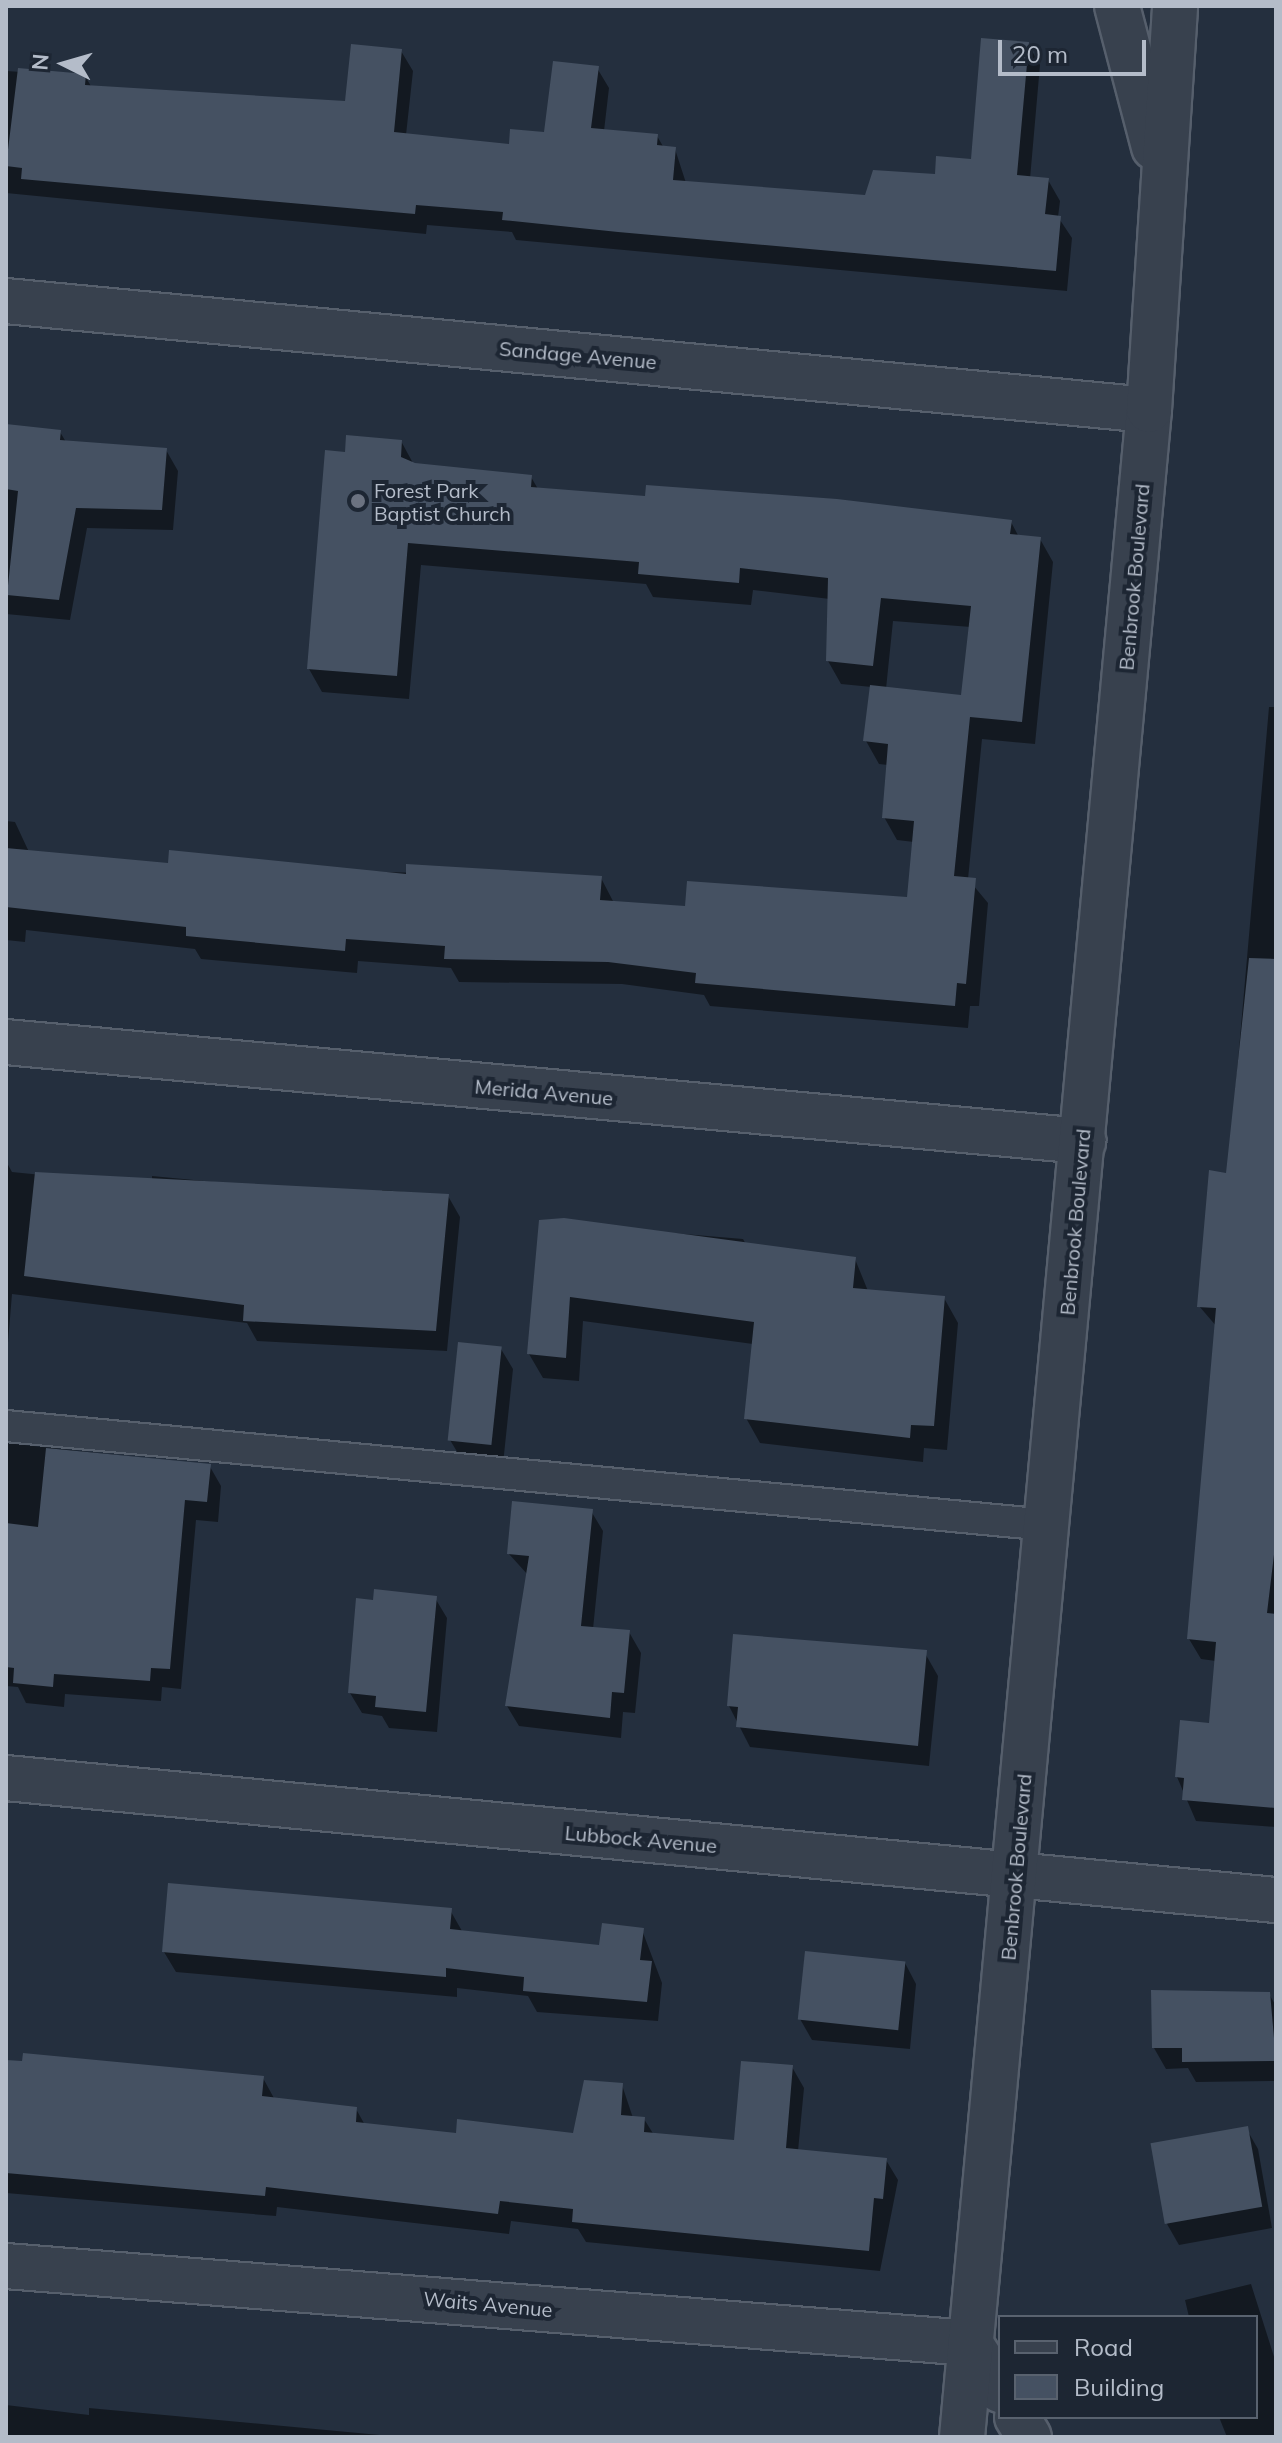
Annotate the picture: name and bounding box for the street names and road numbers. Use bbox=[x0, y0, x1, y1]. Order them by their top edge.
street label: Sandage Avenue bbox=[498, 336, 658, 374]
street label: Benbrook Boulevard bbox=[1114, 483, 1154, 671]
street label: Merida Avenue bbox=[474, 1074, 614, 1110]
street label: Benbrook Boulevard bbox=[1055, 1128, 1095, 1316]
street label: Benbrook Boulevard bbox=[996, 1773, 1036, 1961]
street label: Lubbock Avenue bbox=[564, 1820, 718, 1858]
street label: Waits Avenue bbox=[422, 2286, 554, 2322]

